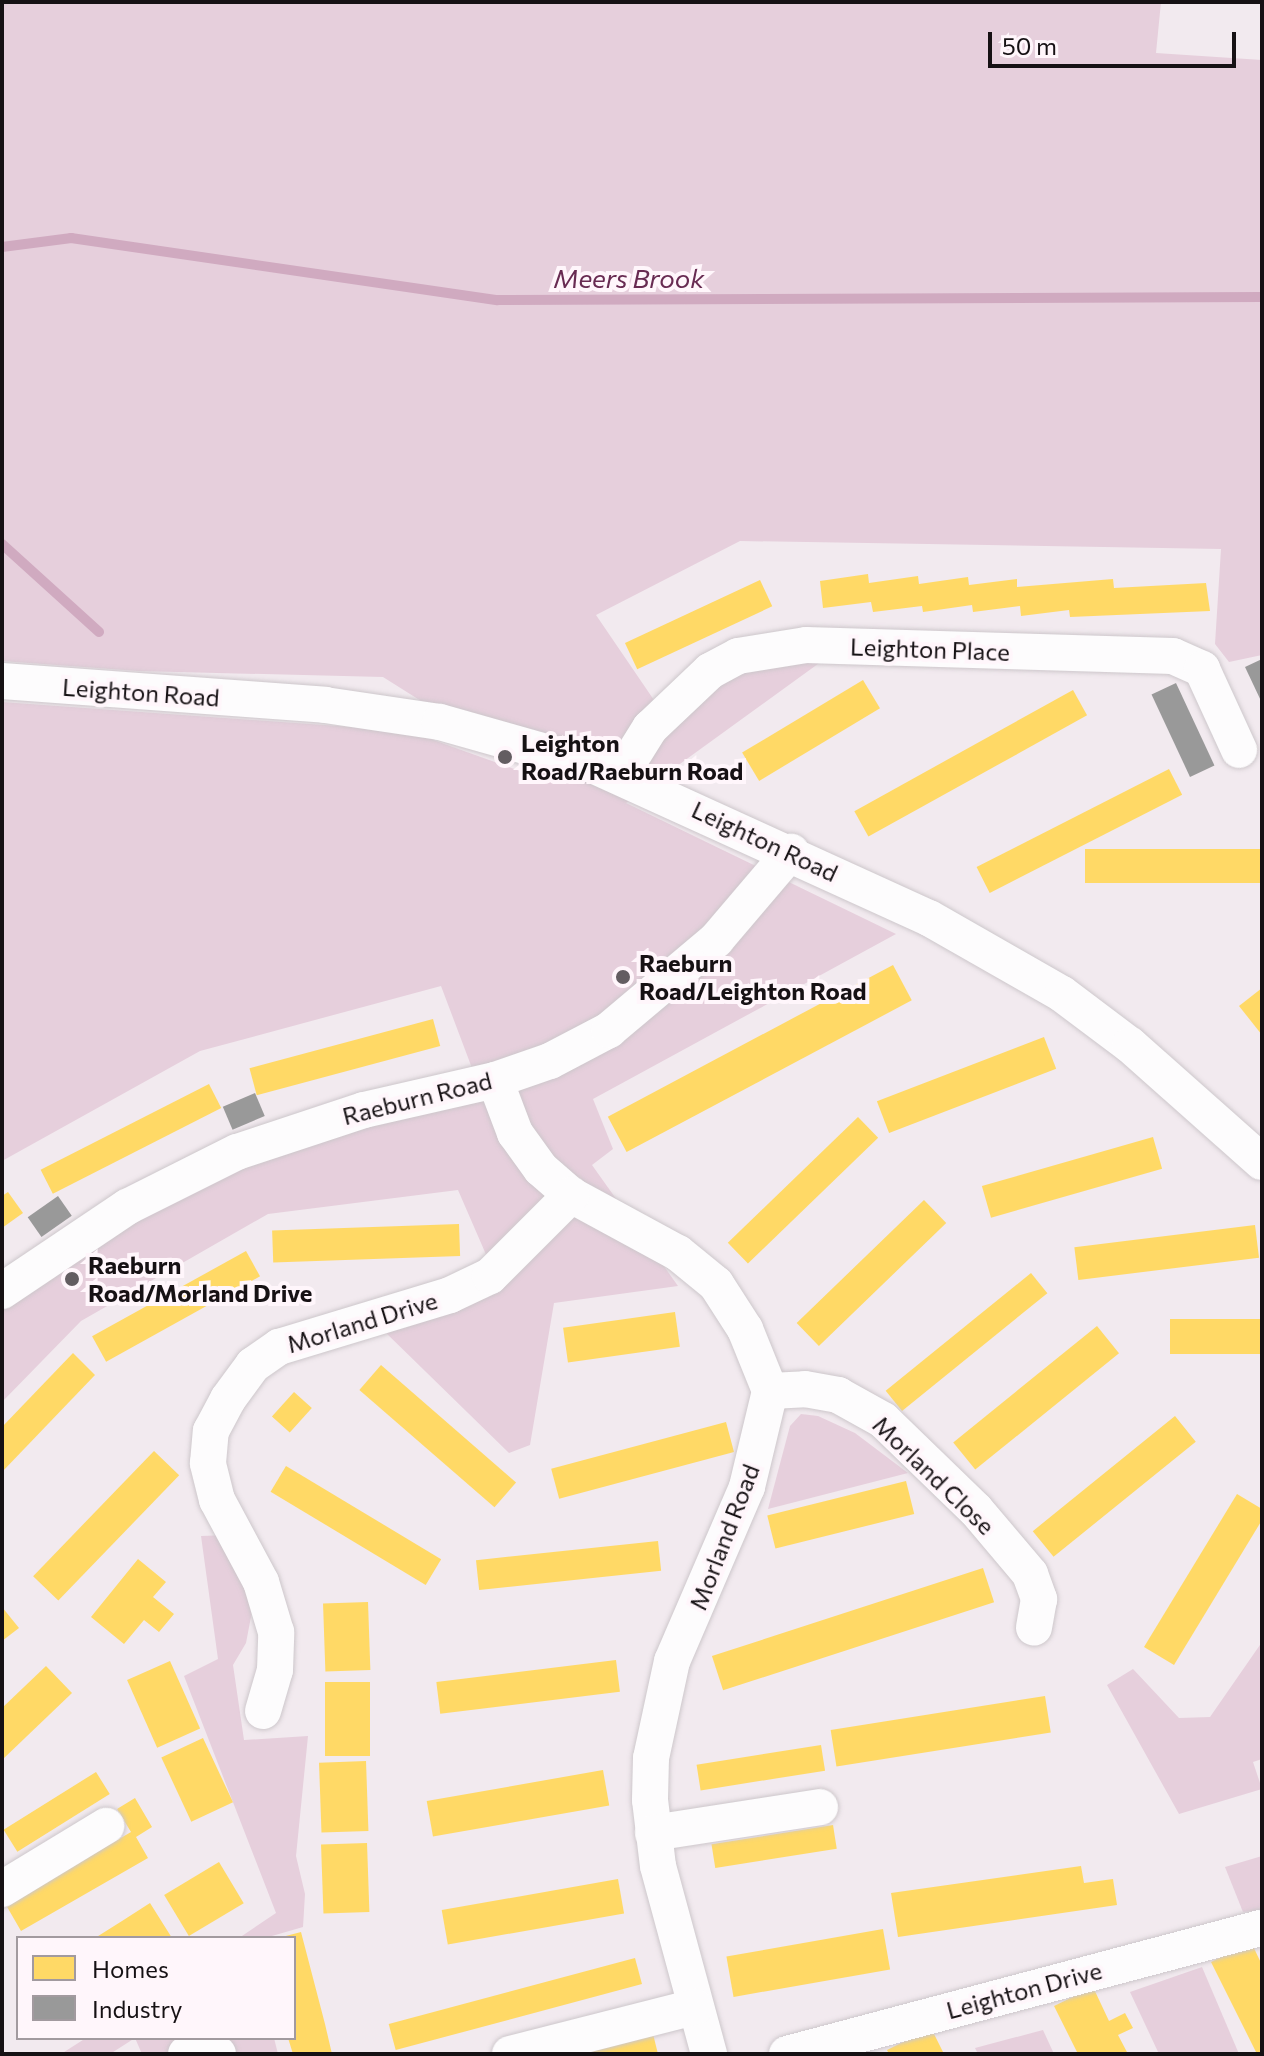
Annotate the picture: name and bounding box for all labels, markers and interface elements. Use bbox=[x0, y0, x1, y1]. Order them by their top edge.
scale bar bbox=[992, 16, 1240, 66]
text: 50 m bbox=[1002, 31, 1057, 60]
water label: Meers Brook bbox=[554, 262, 704, 294]
street label: Leighton Place bbox=[850, 632, 1010, 666]
street label: Leighton Road bbox=[61, 672, 221, 712]
place label: Leighton Road/Raeburn Road bbox=[521, 729, 743, 785]
marker: Leighton Road/Raeburn Road bbox=[496, 748, 514, 766]
street label: Leighton Road bbox=[687, 795, 843, 887]
place label: Raeburn Road/Leighton Road bbox=[639, 949, 867, 1005]
marker: Raeburn Road/Leighton Road bbox=[614, 968, 632, 986]
street label: Raeburn Road bbox=[339, 1066, 495, 1130]
place label: Raeburn Road/Morland Drive bbox=[88, 1251, 312, 1307]
marker: Raeburn Road/Morland Drive bbox=[63, 1270, 81, 1288]
street label: Morland Drive bbox=[283, 1285, 441, 1359]
street label: Morland Close bbox=[867, 1410, 1001, 1540]
street label: Morland Road bbox=[683, 1460, 765, 1614]
legend bbox=[16, 1936, 296, 2040]
text: Homes bbox=[92, 1954, 169, 1983]
street label: Leighton Drive bbox=[943, 1955, 1105, 2025]
text: Industry bbox=[92, 1994, 182, 2023]

